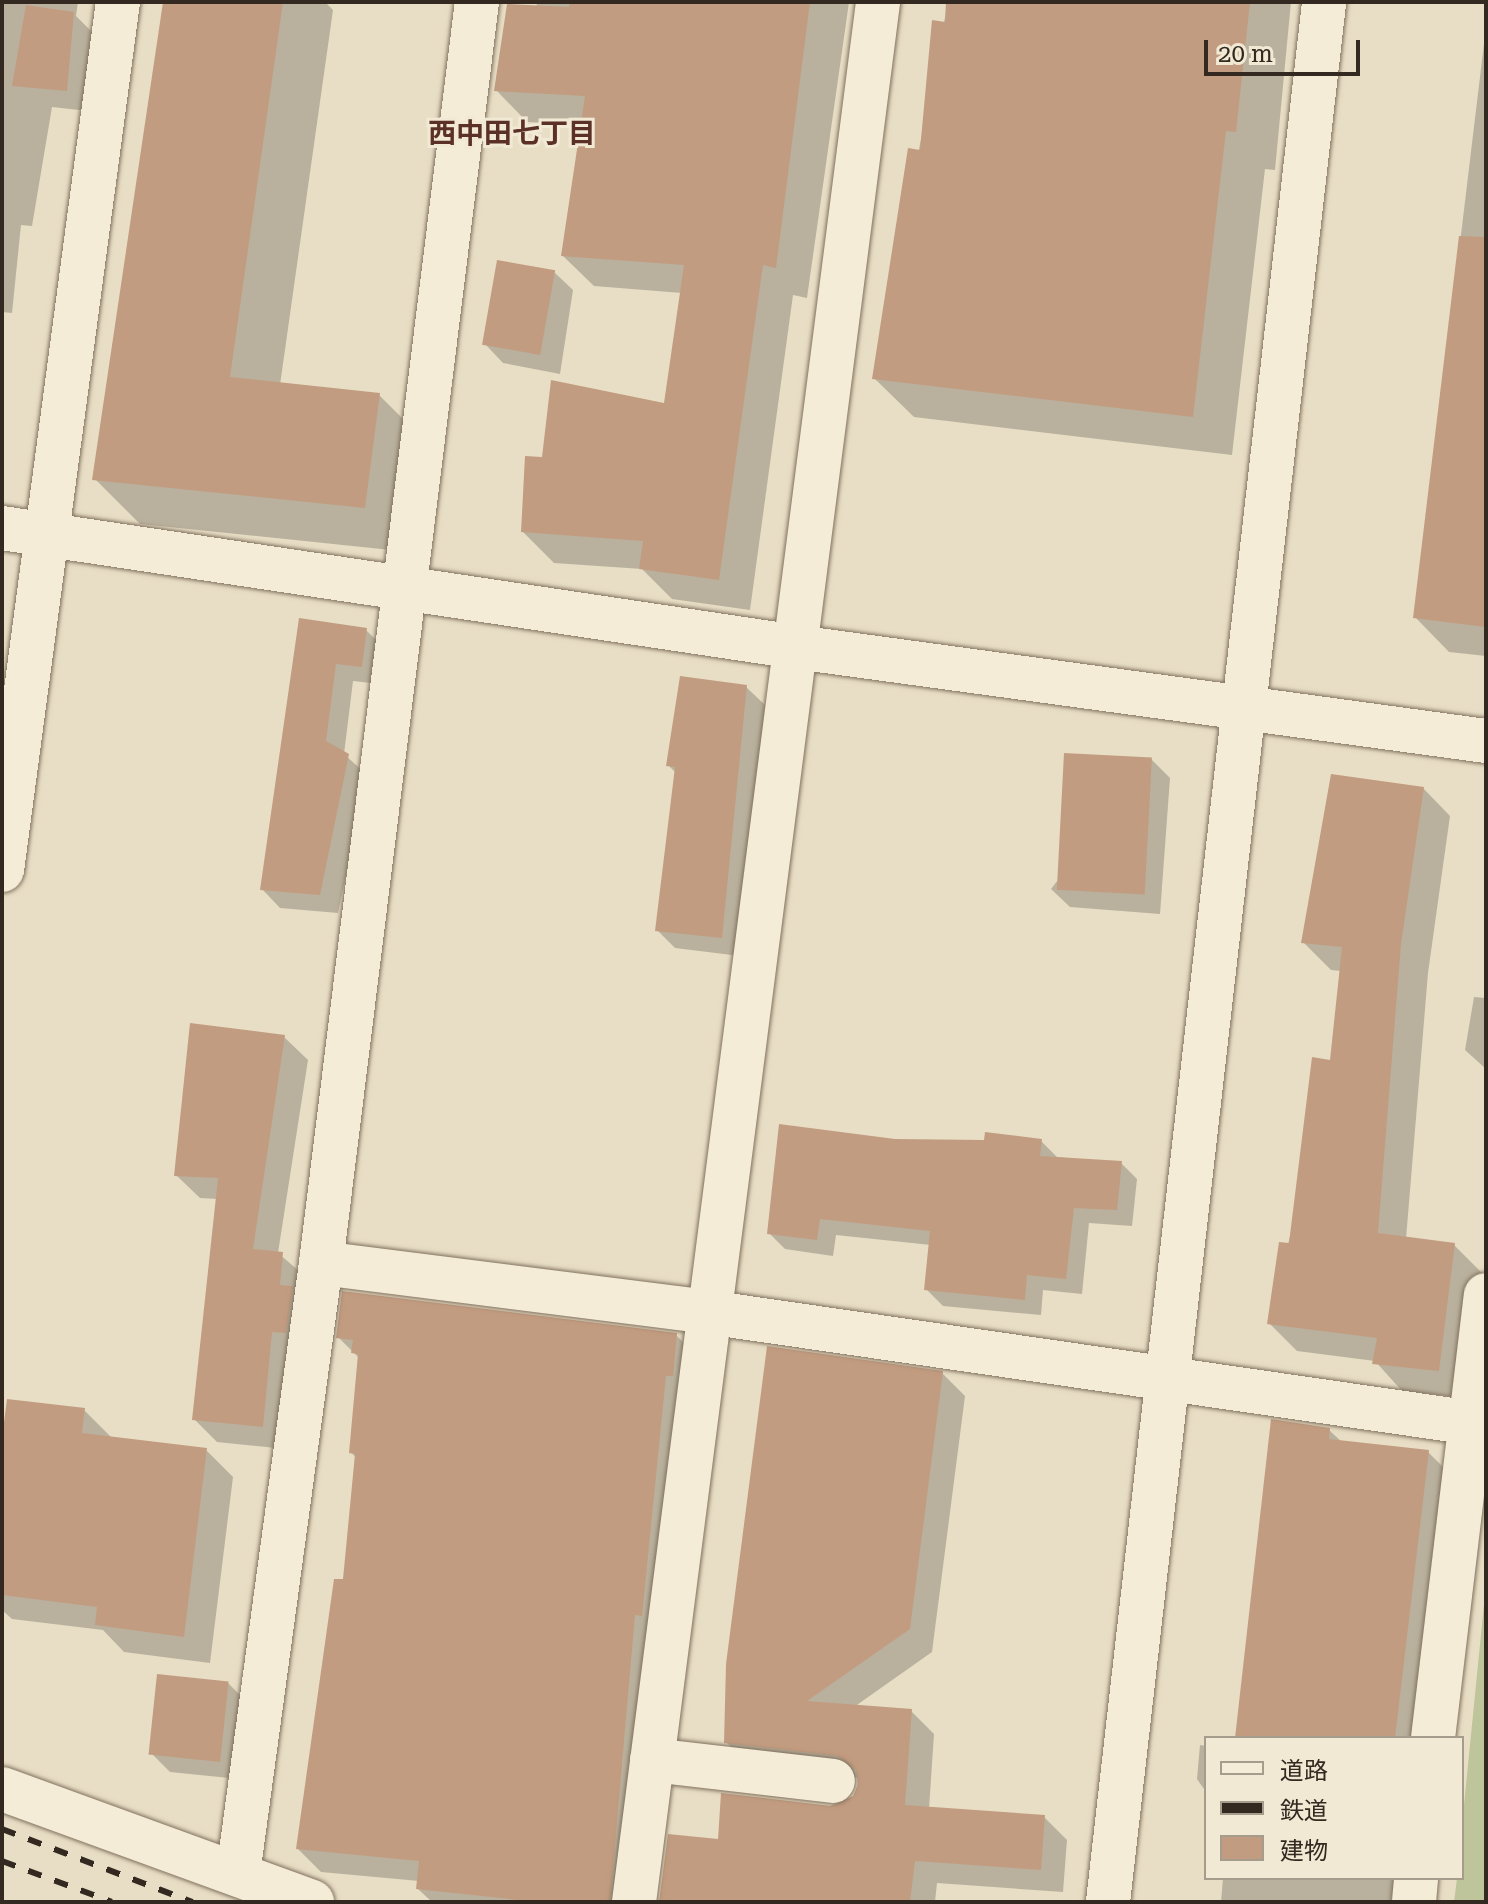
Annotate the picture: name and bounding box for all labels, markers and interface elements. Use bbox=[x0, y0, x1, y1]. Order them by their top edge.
scale bar bbox=[1208, 24, 1364, 74]
text: 20 m bbox=[1218, 40, 1273, 68]
district label: 西中田七丁目 bbox=[428, 117, 596, 151]
legend bbox=[1204, 1736, 1464, 1880]
text: 道路 bbox=[1280, 1757, 1328, 1785]
text: 鉄道 bbox=[1280, 1797, 1328, 1825]
text: 建物 bbox=[1280, 1837, 1328, 1865]

